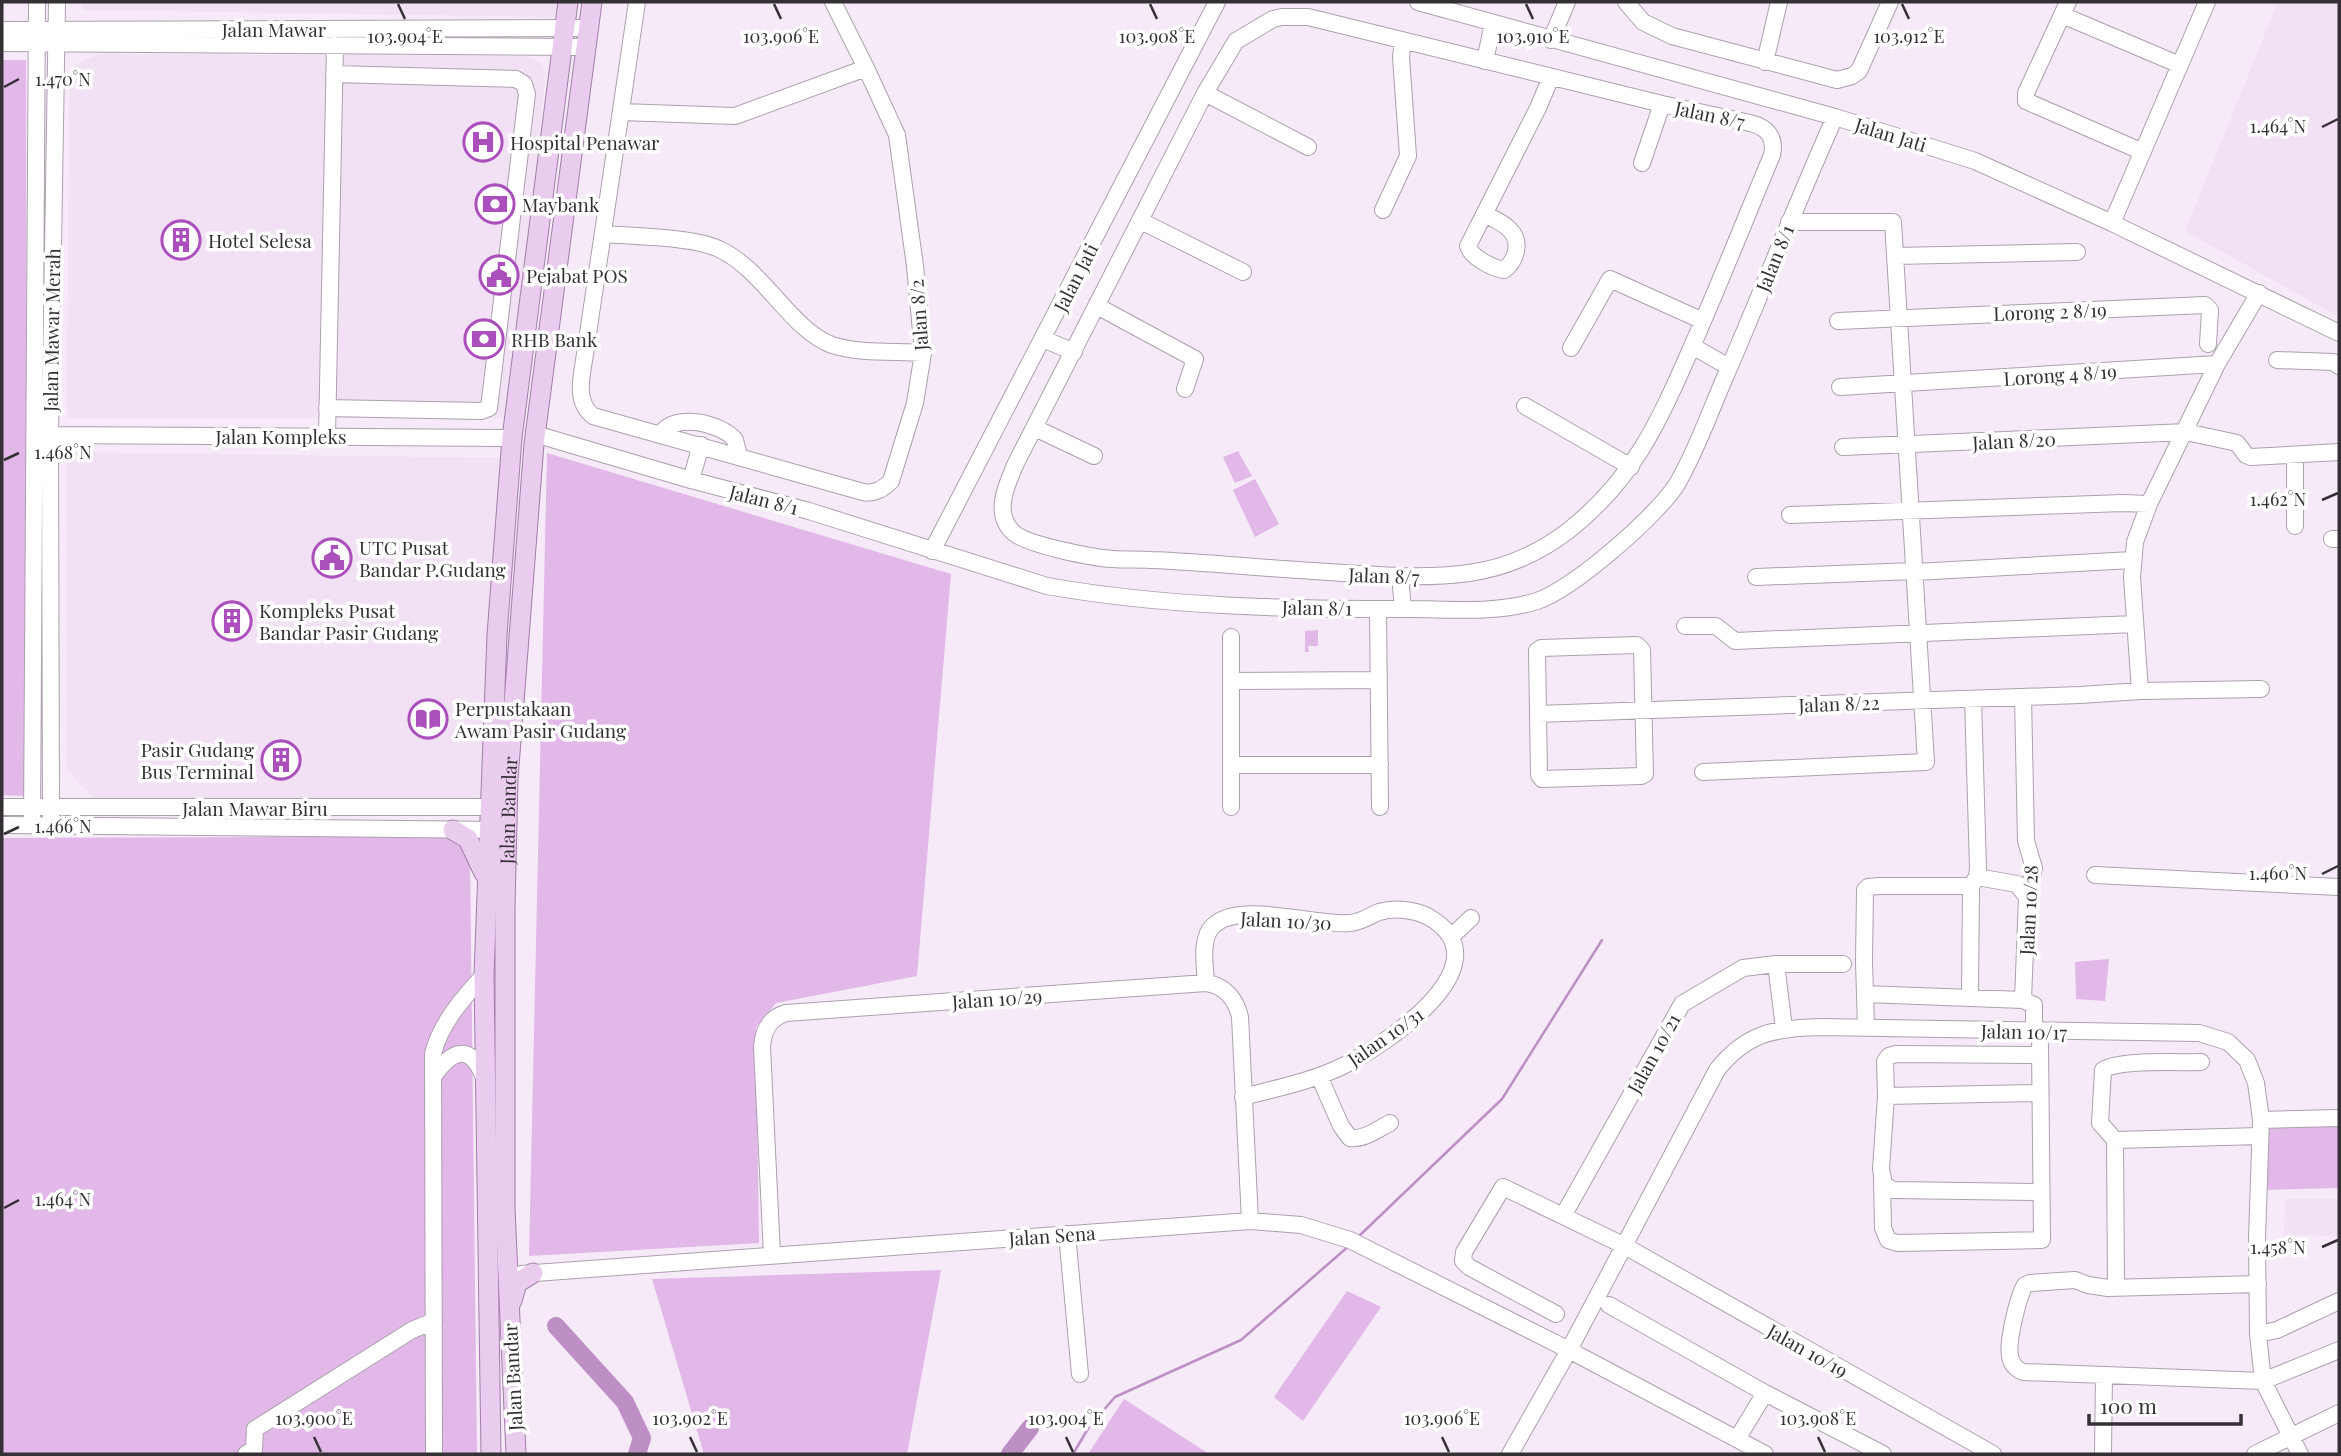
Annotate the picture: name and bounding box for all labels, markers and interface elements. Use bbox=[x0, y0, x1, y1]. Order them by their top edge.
street label: Jalan Mawar bbox=[221, 16, 327, 42]
text: 103.904°E bbox=[367, 24, 443, 48]
text: 103.906°E bbox=[743, 24, 819, 48]
text: 103.908°E bbox=[1119, 24, 1195, 48]
text: 103.910°E bbox=[1496, 24, 1570, 48]
text: 103.912°E bbox=[1873, 24, 1945, 48]
text: 1.470°N bbox=[35, 67, 91, 91]
street label: Jalan 8/7 bbox=[1672, 94, 1748, 134]
street label: Jalan Jati bbox=[1851, 110, 1930, 157]
text: 1.464°N bbox=[2250, 114, 2307, 138]
hospital icon: Hospital Penawar bbox=[462, 121, 504, 163]
place label: Hospital Penawar bbox=[510, 129, 660, 155]
bank icon: Maybank bbox=[474, 183, 516, 225]
place label: Maybank bbox=[522, 191, 600, 217]
building icon: Hotel Selesa bbox=[160, 219, 202, 261]
street label: Jalan 8/1 bbox=[1748, 221, 1799, 296]
place label: Hotel Selesa bbox=[208, 227, 312, 253]
street label: Jalan Jati bbox=[1046, 238, 1104, 317]
street label: Jalan Mawar Merah bbox=[37, 248, 65, 413]
public building icon: Pejabat POS bbox=[478, 254, 520, 296]
place label: Pejabat POS bbox=[526, 262, 628, 288]
street label: Jalan 8/2 bbox=[903, 278, 934, 353]
street label: Lorong 2 8/19 bbox=[1993, 296, 2107, 326]
bank icon: RHB Bank bbox=[463, 318, 505, 360]
place label: RHB Bank bbox=[511, 326, 598, 352]
street label: Lorong 4 8/19 bbox=[2003, 357, 2117, 391]
street label: Jalan Kompleks bbox=[215, 423, 346, 449]
street label: Jalan 8/20 bbox=[1971, 425, 2056, 455]
text: 1.468°N bbox=[34, 440, 92, 464]
street label: Jalan 8/1 bbox=[726, 478, 801, 520]
text: 1.462°N bbox=[2250, 487, 2306, 511]
place label: UTC Pusat Bandar P.Gudang bbox=[359, 534, 506, 582]
public building icon: UTC Pusat Bandar P.Gudang bbox=[311, 537, 353, 579]
street label: Jalan 8/7 bbox=[1347, 561, 1420, 589]
street label: Jalan 8/1 bbox=[1281, 593, 1352, 621]
place label: Kompleks Pusat Bandar Pasir Gudang bbox=[259, 597, 438, 645]
building icon: Kompleks Pusat Bandar Pasir Gudang bbox=[211, 600, 253, 642]
street label: Jalan 8/22 bbox=[1797, 689, 1880, 717]
place label: Perpustakaan Awam Pasir Gudang bbox=[454, 695, 626, 743]
library icon: Perpustakaan Awam Pasir Gudang bbox=[407, 698, 449, 740]
place label: Pasir Gudang Bus Terminal bbox=[141, 736, 255, 784]
building icon: Pasir Gudang Bus Terminal bbox=[260, 739, 302, 781]
street label: Jalan Bandar bbox=[493, 755, 523, 865]
street label: Jalan Mawar Biru bbox=[181, 795, 328, 821]
text: 1.466°N bbox=[34, 814, 92, 838]
text: 1.460°N bbox=[2249, 861, 2307, 885]
street label: Jalan 10/28 bbox=[2013, 864, 2043, 957]
street label: Jalan 10/30 bbox=[1239, 905, 1332, 935]
street label: Jalan 10/29 bbox=[950, 982, 1043, 1014]
street label: Jalan 10/31 bbox=[1341, 1000, 1428, 1072]
street label: Jalan 10/21 bbox=[1620, 1008, 1686, 1098]
street label: Jalan 10/17 bbox=[1980, 1017, 2068, 1045]
text: 1.464°N bbox=[35, 1187, 92, 1211]
street label: Jalan Sena bbox=[1007, 1219, 1097, 1251]
text: 1.458°N bbox=[2250, 1235, 2306, 1259]
street label: Jalan 10/19 bbox=[1762, 1317, 1853, 1383]
street label: Jalan Bandar bbox=[496, 1322, 528, 1433]
scale bar bbox=[2089, 1382, 2241, 1426]
text: 100 m bbox=[2100, 1391, 2157, 1419]
text: 103.900°E bbox=[275, 1406, 353, 1430]
text: 103.902°E bbox=[652, 1406, 728, 1430]
text: 103.904°E bbox=[1028, 1406, 1104, 1430]
text: 103.906°E bbox=[1404, 1406, 1480, 1430]
text: 103.908°E bbox=[1780, 1406, 1856, 1430]

